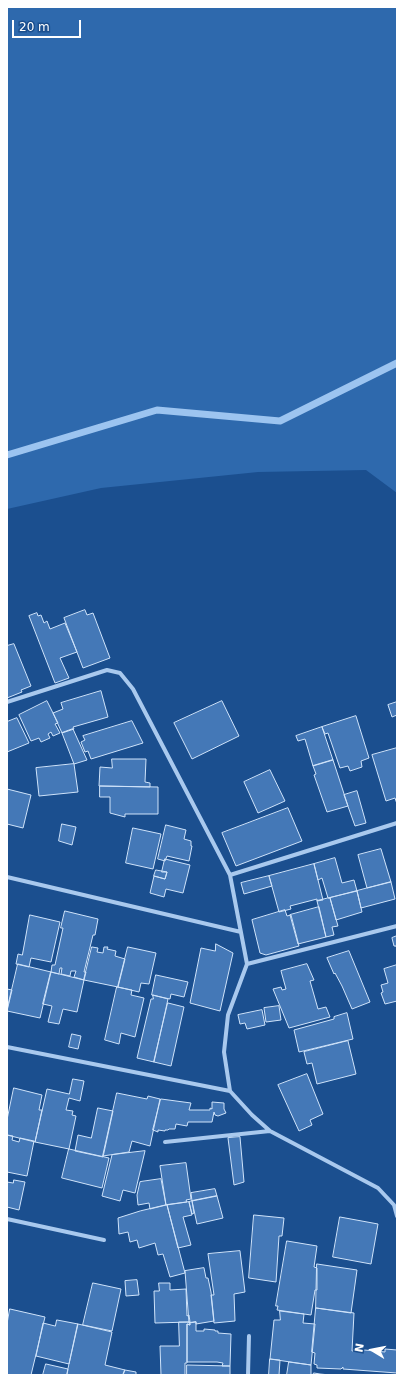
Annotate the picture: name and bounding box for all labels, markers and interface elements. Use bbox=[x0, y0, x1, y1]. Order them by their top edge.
scale bar bbox=[14, 12, 83, 38]
text: 20 m bbox=[19, 20, 50, 34]
north arrow bbox=[352, 1330, 392, 1370]
text: N bbox=[352, 1342, 367, 1353]

